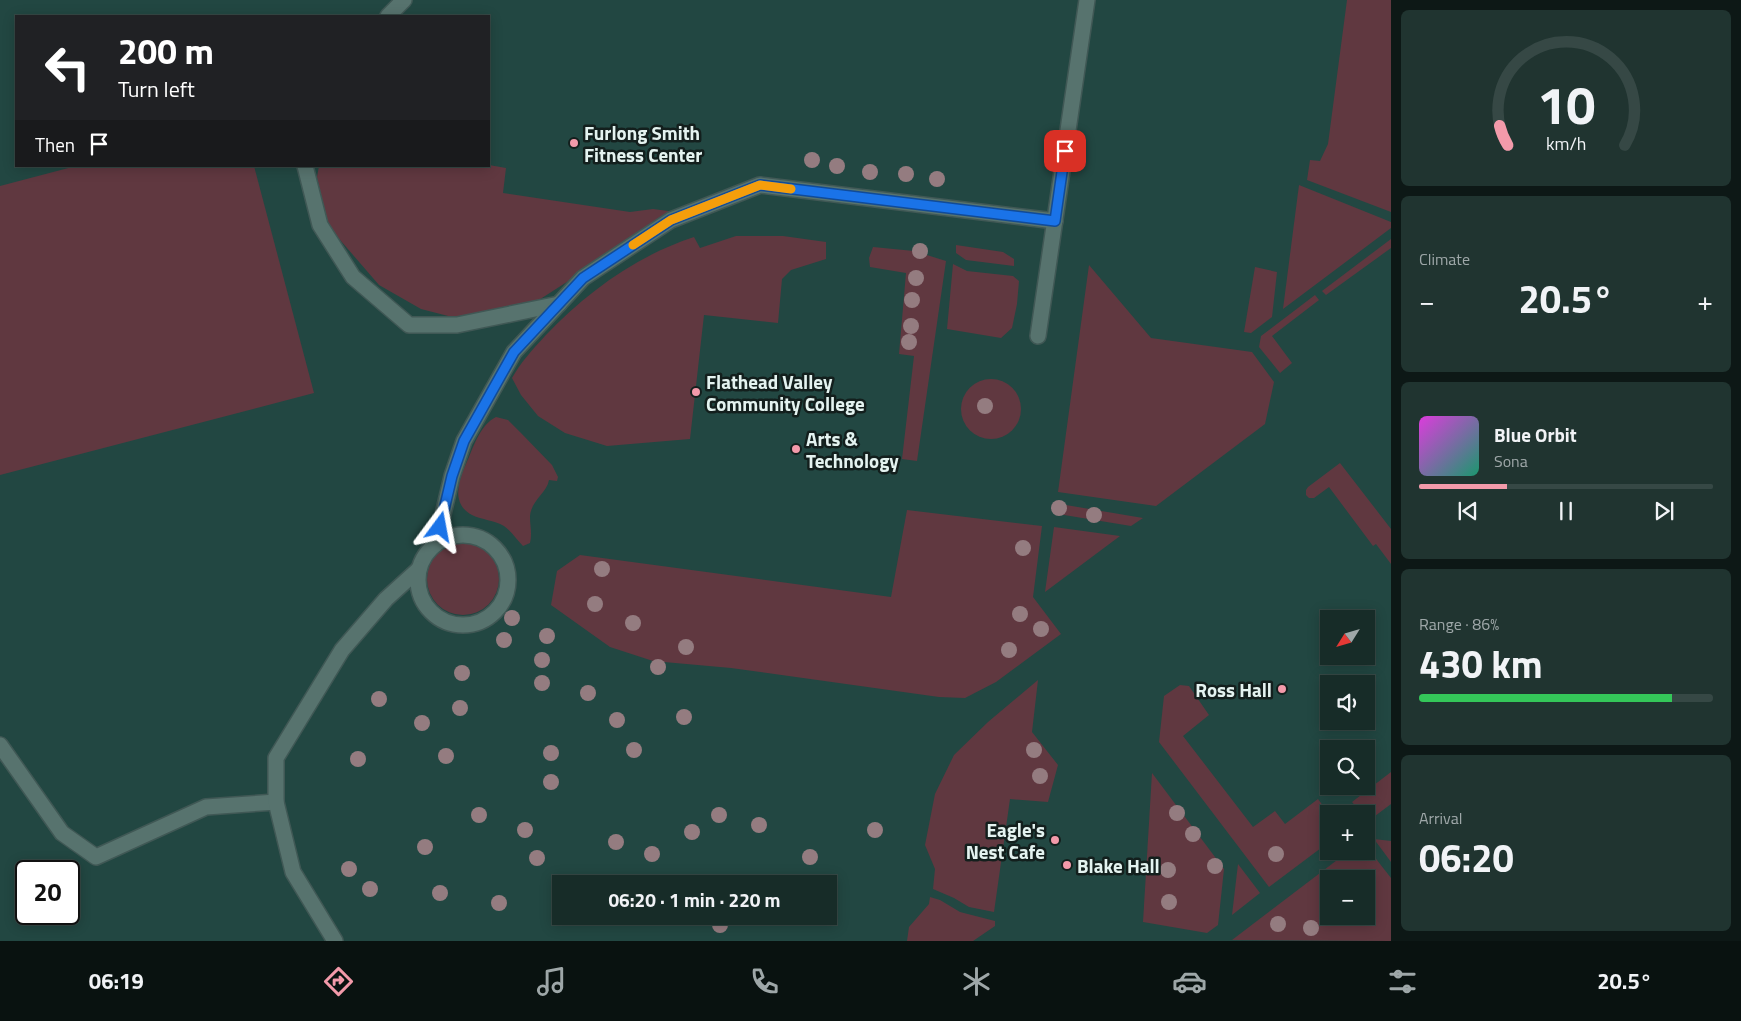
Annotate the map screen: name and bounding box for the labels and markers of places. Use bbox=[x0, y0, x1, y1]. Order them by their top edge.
place label: Furlong Smith Fitness Center bbox=[584, 118, 702, 169]
pin bbox=[1044, 130, 1086, 172]
marker: Furlong Smith Fitness Center bbox=[568, 137, 580, 149]
place label: Flathead Valley Community College bbox=[706, 367, 865, 418]
marker: Flathead Valley Community College bbox=[690, 386, 702, 398]
place label: Arts & Technology bbox=[806, 424, 899, 475]
marker: Arts & Technology bbox=[790, 443, 802, 455]
place label: Ross Hall bbox=[1195, 675, 1272, 704]
marker: Ross Hall bbox=[1276, 683, 1288, 695]
place label: Eagle's Nest Cafe bbox=[966, 815, 1045, 866]
marker: Eagle's Nest Cafe bbox=[1049, 834, 1061, 846]
place label: Blake Hall bbox=[1077, 851, 1160, 880]
marker: Blake Hall bbox=[1061, 859, 1073, 871]

